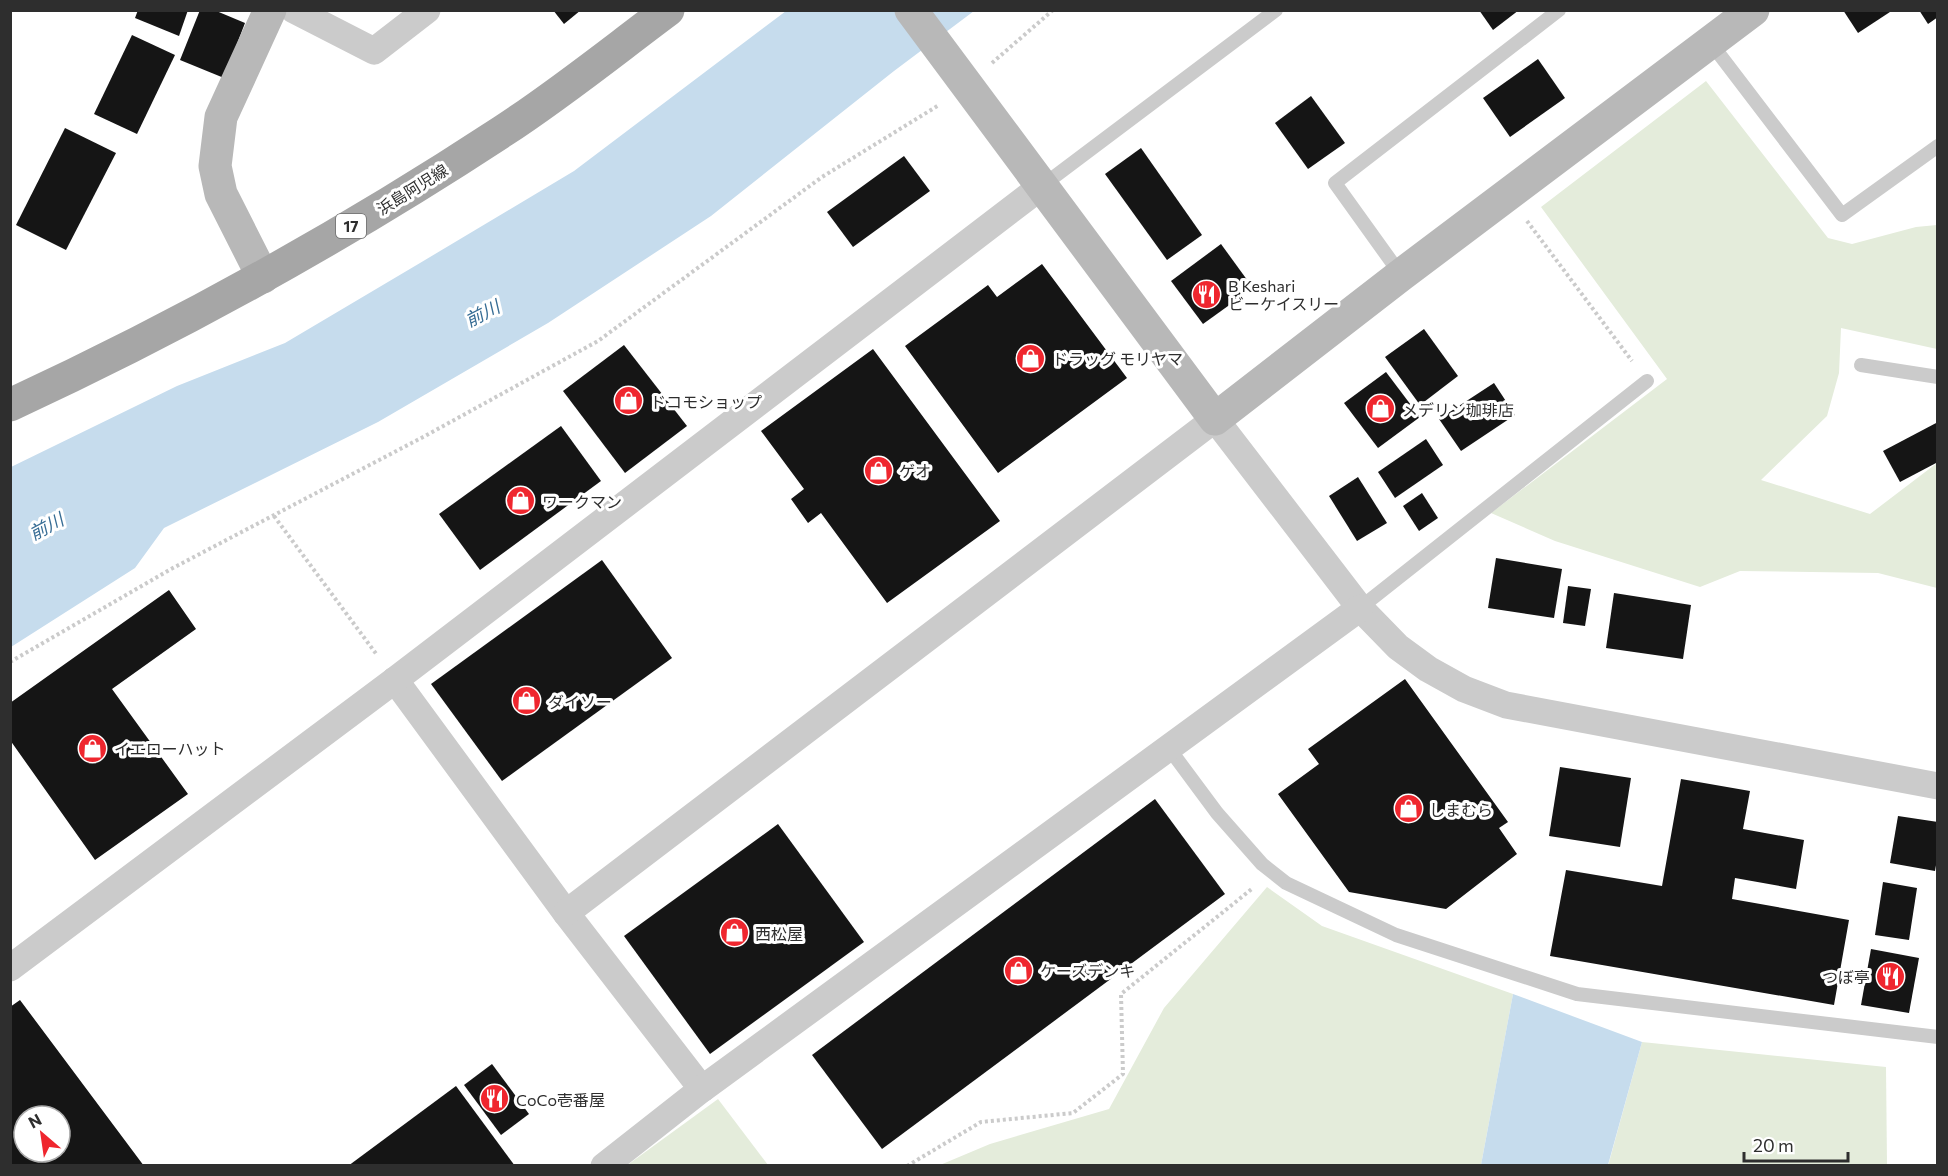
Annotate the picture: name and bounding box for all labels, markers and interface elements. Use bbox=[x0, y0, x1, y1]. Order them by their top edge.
street label: 浜島阿児線 bbox=[373, 160, 451, 218]
road number: 17 bbox=[336, 214, 366, 238]
place label: B Keshari ビーケイスリー bbox=[1228, 276, 1339, 313]
restaurant icon: B Keshari ビーケイスリー bbox=[1191, 278, 1223, 310]
water label: 前川 bbox=[461, 294, 505, 331]
shop icon: ドラッグ モリヤマ bbox=[1015, 342, 1047, 374]
place label: ドラッグ モリヤマ bbox=[1052, 349, 1183, 368]
shop icon: ドコモショップ bbox=[613, 385, 645, 417]
place label: ドコモショップ bbox=[650, 392, 762, 411]
shop icon: メデリン珈琲店 bbox=[1365, 393, 1397, 425]
place label: メデリン珈琲店 bbox=[1402, 400, 1514, 419]
shop icon: ゲオ bbox=[862, 454, 894, 486]
place label: ゲオ bbox=[899, 461, 931, 480]
shop icon: ワークマン bbox=[505, 485, 537, 517]
place label: ワークマン bbox=[542, 492, 622, 511]
water label: 前川 bbox=[25, 507, 69, 544]
shop icon: ダイソー bbox=[511, 685, 543, 717]
place label: ダイソー bbox=[548, 692, 612, 711]
shop icon: イエローハット bbox=[77, 732, 109, 764]
place label: イエローハット bbox=[114, 739, 226, 758]
shop icon: しまむら bbox=[1392, 793, 1424, 825]
place label: しまむら bbox=[1429, 800, 1493, 819]
shop icon: 西松屋 bbox=[718, 917, 750, 949]
place label: 西松屋 bbox=[755, 924, 803, 943]
shop icon: ケーズデンキ bbox=[1003, 954, 1035, 986]
restaurant icon: つぼ亭 bbox=[1875, 960, 1907, 992]
place label: ケーズデンキ bbox=[1040, 961, 1135, 980]
place label: つぼ亭 bbox=[1822, 967, 1870, 986]
restaurant icon: CoCo壱番屋 bbox=[479, 1083, 511, 1115]
place label: CoCo壱番屋 bbox=[516, 1090, 605, 1109]
north arrow bbox=[12, 1104, 72, 1164]
text: N bbox=[25, 1109, 44, 1132]
scale bar bbox=[1744, 1125, 1848, 1163]
text: 20 m bbox=[1753, 1134, 1794, 1156]

